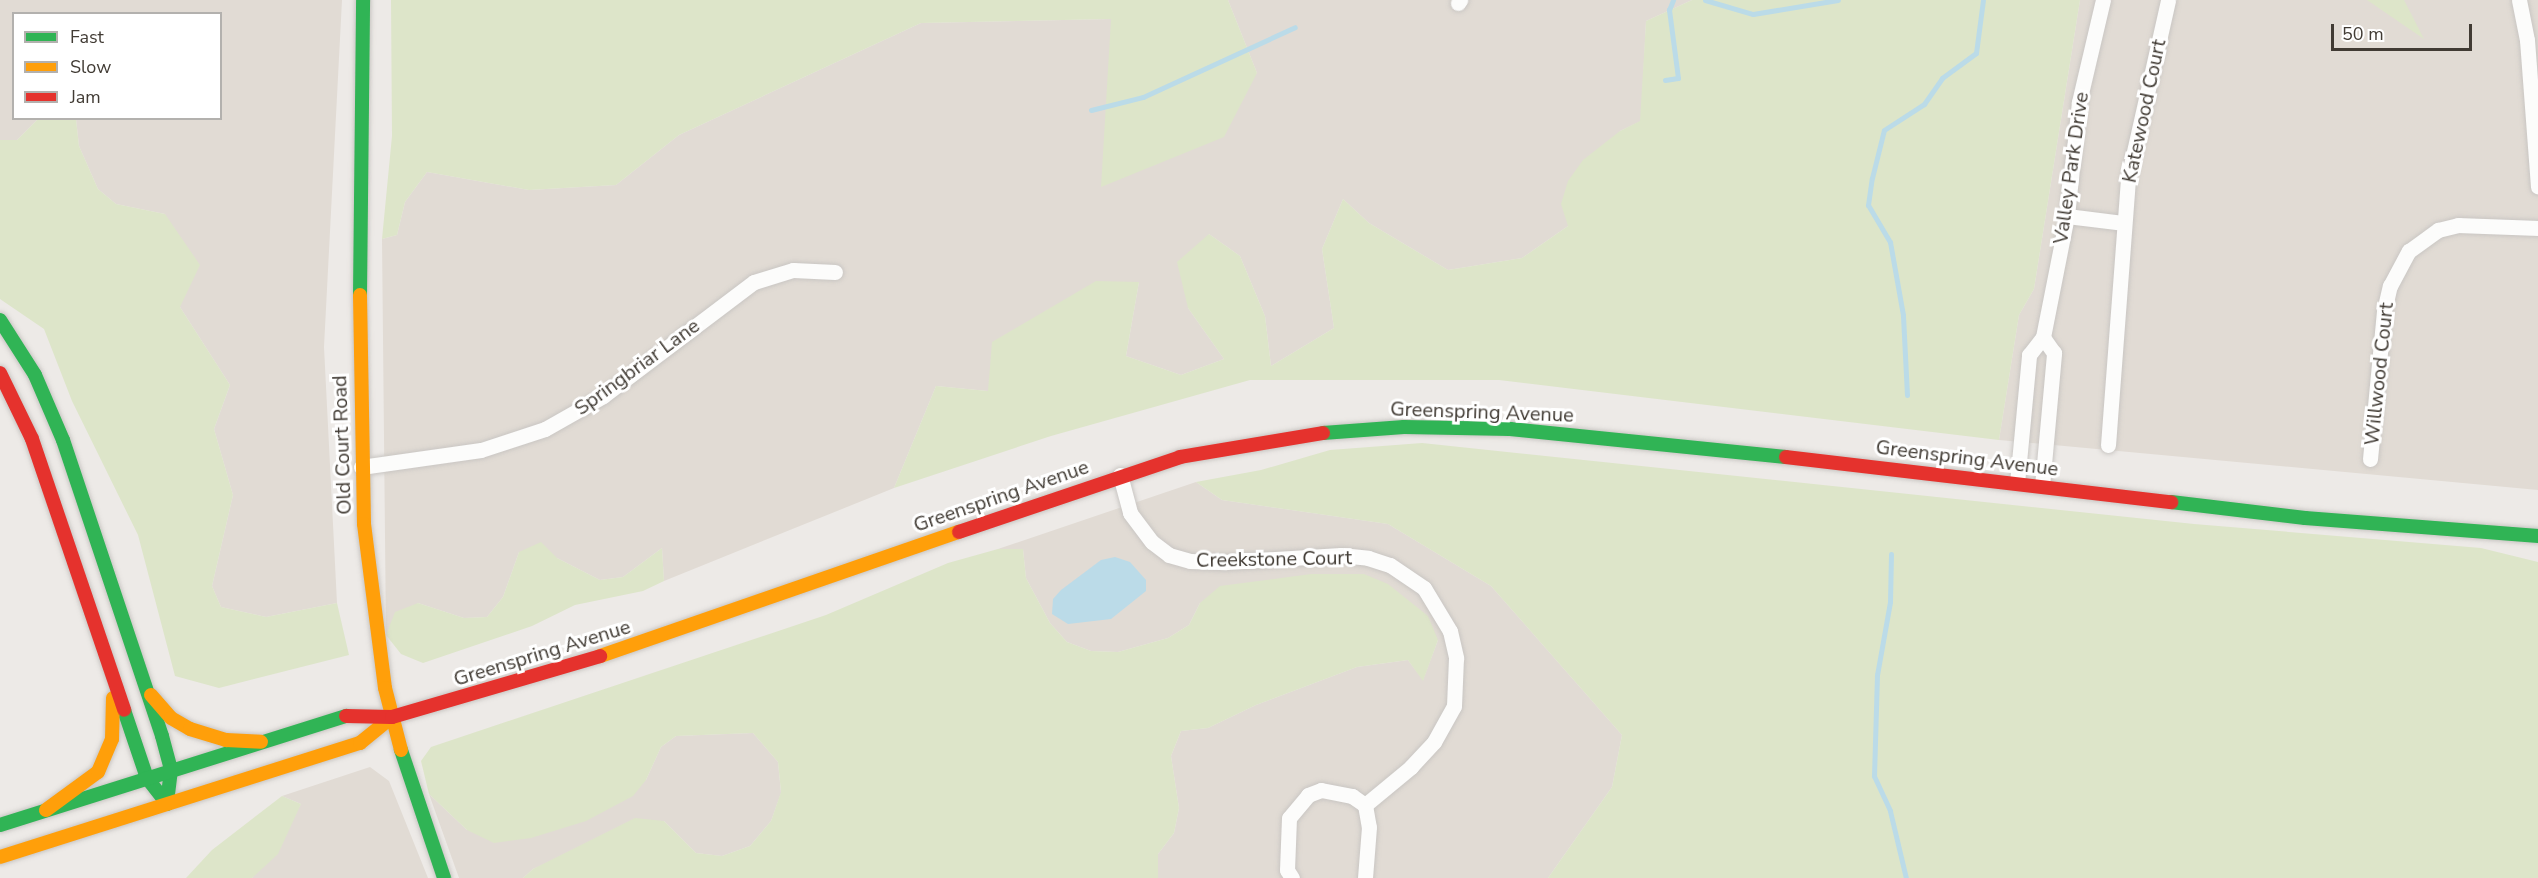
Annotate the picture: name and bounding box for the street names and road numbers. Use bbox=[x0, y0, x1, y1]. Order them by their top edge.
street label: Katewood Court bbox=[2117, 37, 2171, 185]
street label: Valley Park Drive bbox=[2048, 90, 2094, 246]
street label: Willwood Court bbox=[2360, 301, 2398, 447]
street label: Springbriar Lane bbox=[570, 314, 704, 420]
street label: Old Court Road bbox=[328, 375, 356, 515]
street label: Greenspring Avenue bbox=[1390, 397, 1574, 427]
street label: Greenspring Avenue bbox=[1874, 435, 2060, 481]
street label: Greenspring Avenue bbox=[910, 455, 1092, 537]
street label: Creekstone Court bbox=[1196, 546, 1352, 572]
street label: Greenspring Avenue bbox=[451, 615, 633, 691]

